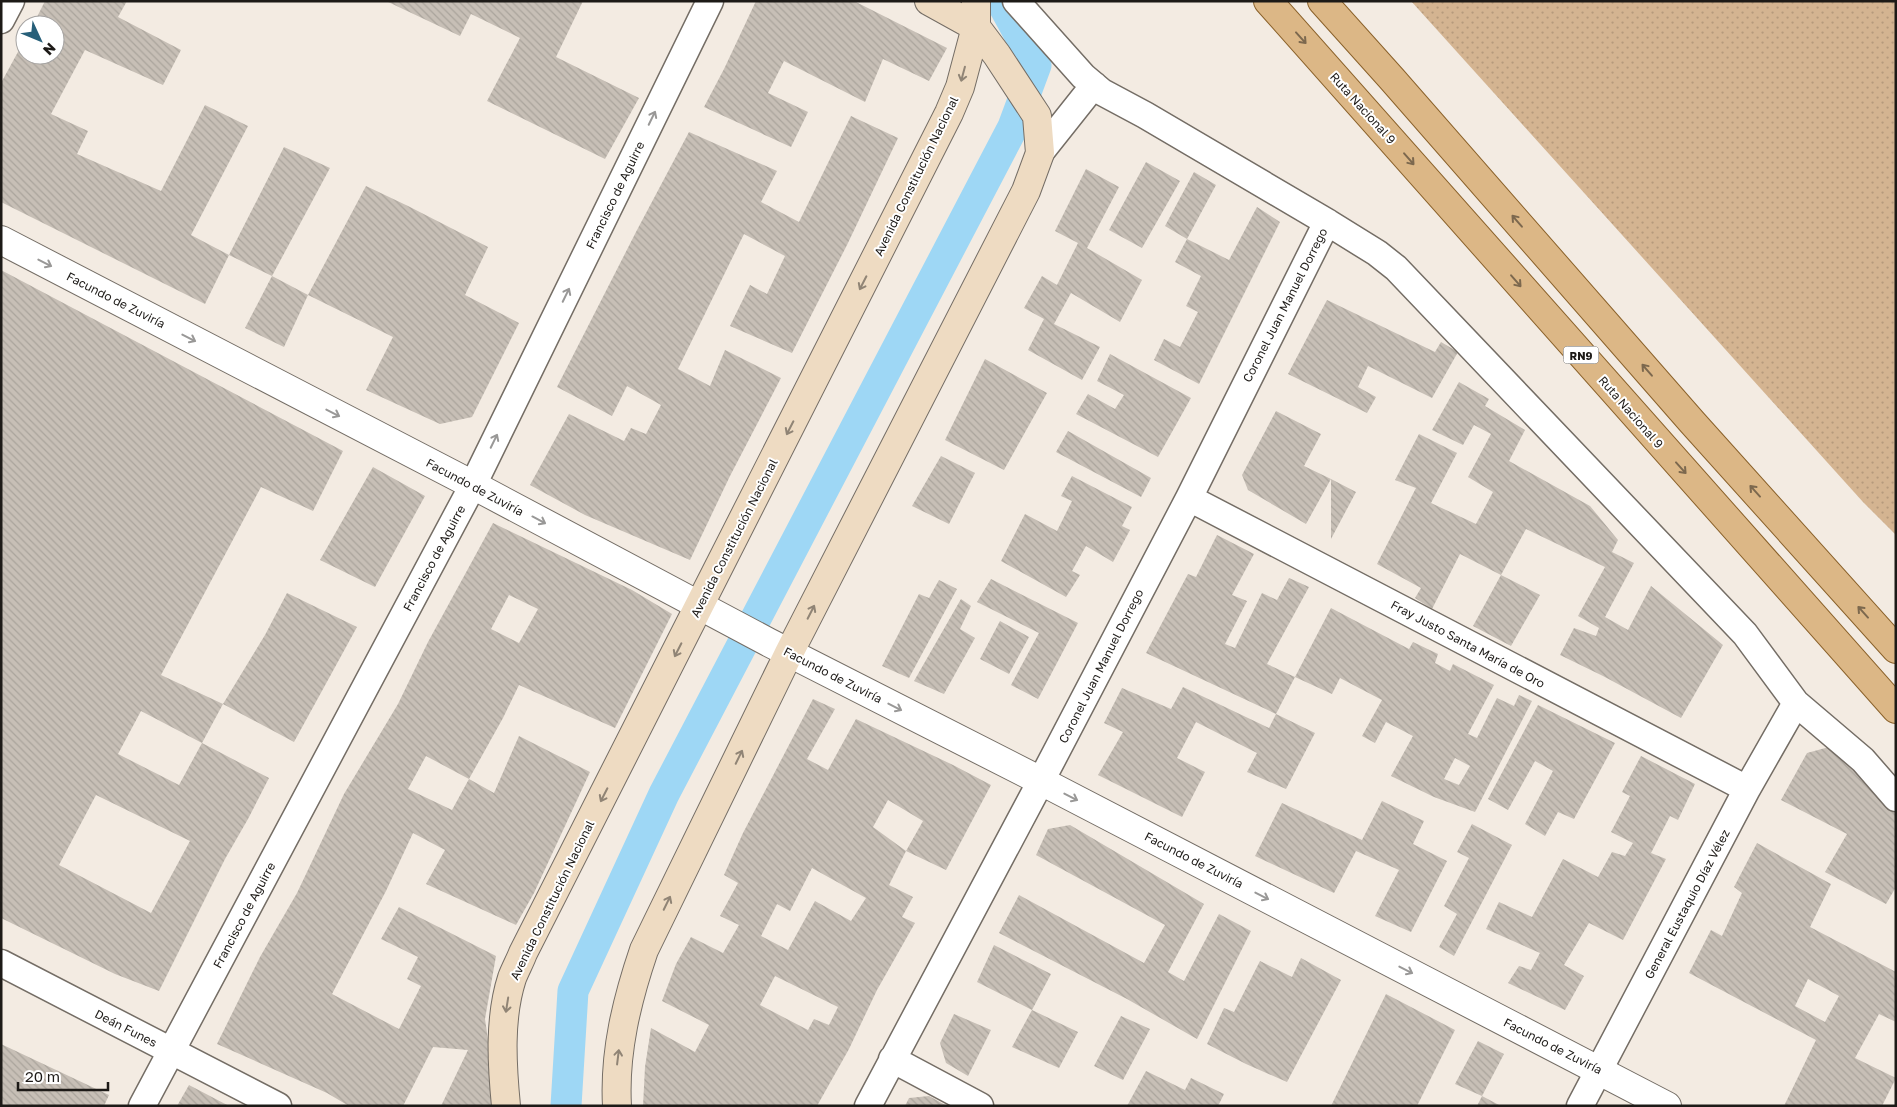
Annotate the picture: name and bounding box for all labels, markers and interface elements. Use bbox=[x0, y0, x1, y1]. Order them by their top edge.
north arrow bbox=[15, 15, 65, 65]
one-way arrow bbox=[1295, 31, 1306, 44]
text: N bbox=[40, 40, 60, 59]
one-way arrow bbox=[958, 65, 968, 81]
street label: Ruta Nacional 9 bbox=[1327, 69, 1399, 147]
street label: Avenida Constitución Nacional bbox=[871, 94, 961, 258]
one-way arrow bbox=[648, 111, 658, 126]
street label: Francisco de Aguirre bbox=[582, 139, 648, 251]
one-way arrow bbox=[1403, 152, 1414, 165]
one-way arrow bbox=[1511, 215, 1523, 228]
street label: Coronel Juan Manuel Dorrego bbox=[1239, 225, 1331, 385]
one-way arrow bbox=[37, 258, 52, 268]
street label: Facundo de Zuviría bbox=[64, 269, 168, 331]
one-way arrow bbox=[1510, 274, 1521, 287]
one-way arrow bbox=[858, 276, 868, 291]
one-way arrow bbox=[561, 288, 571, 303]
one-way arrow bbox=[181, 333, 196, 343]
road number: RN9 bbox=[1564, 346, 1598, 364]
one-way arrow bbox=[1641, 363, 1653, 376]
street label: Ruta Nacional 9 bbox=[1596, 373, 1666, 451]
one-way arrow bbox=[325, 408, 340, 418]
one-way arrow bbox=[785, 421, 795, 436]
one-way arrow bbox=[489, 434, 499, 449]
street label: Facundo de Zuviría bbox=[424, 455, 526, 519]
street label: Avenida Constitución Nacional bbox=[687, 456, 781, 620]
one-way arrow bbox=[1676, 462, 1687, 475]
one-way arrow bbox=[1749, 485, 1761, 498]
street label: Francisco de Aguirre bbox=[400, 502, 468, 614]
one-way arrow bbox=[531, 516, 546, 526]
street label: Coronel Juan Manuel Dorrego bbox=[1055, 586, 1147, 746]
street label: Fray Justo Santa María de Oro bbox=[1388, 597, 1548, 691]
one-way arrow bbox=[807, 605, 816, 620]
one-way arrow bbox=[1857, 606, 1869, 619]
one-way arrow bbox=[673, 642, 682, 657]
street label: Facundo de Zuviría bbox=[781, 644, 885, 706]
one-way arrow bbox=[887, 703, 902, 712]
one-way arrow bbox=[734, 750, 744, 765]
one-way arrow bbox=[599, 787, 609, 802]
one-way arrow bbox=[1063, 793, 1078, 802]
street label: Avenida Constitución Nacional bbox=[507, 818, 597, 982]
street label: General Eustaquio Díaz Vélez bbox=[1641, 827, 1733, 981]
street label: Facundo de Zuviría bbox=[1142, 829, 1246, 891]
street label: Francisco de Aguirre bbox=[210, 859, 278, 971]
one-way arrow bbox=[1254, 892, 1269, 901]
one-way arrow bbox=[663, 896, 672, 911]
one-way arrow bbox=[1399, 965, 1414, 975]
one-way arrow bbox=[502, 997, 512, 1013]
street label: Deán Funes bbox=[92, 1006, 160, 1050]
street label: Facundo de Zuviría bbox=[1501, 1015, 1605, 1077]
one-way arrow bbox=[614, 1049, 624, 1065]
scale bar bbox=[18, 1060, 108, 1092]
text: 20 m bbox=[25, 1067, 60, 1085]

